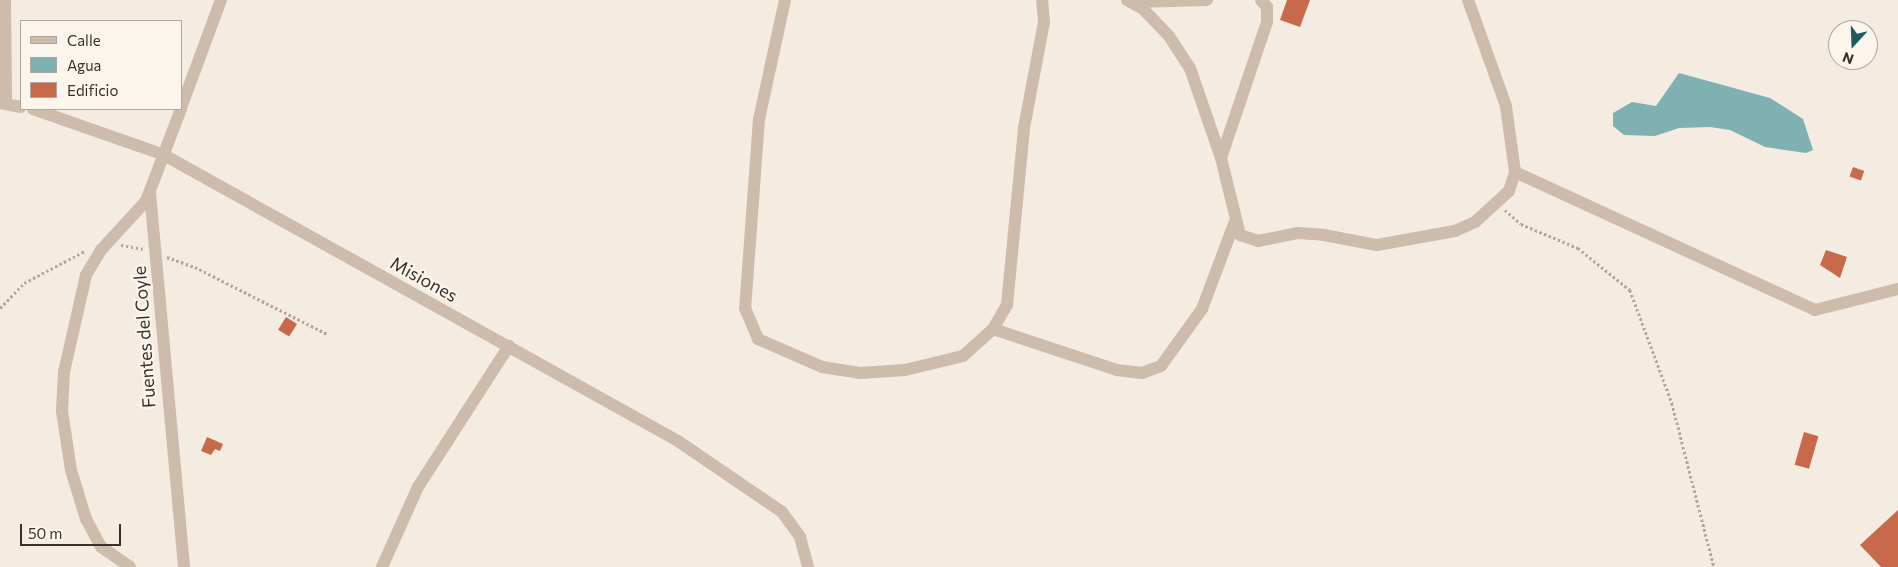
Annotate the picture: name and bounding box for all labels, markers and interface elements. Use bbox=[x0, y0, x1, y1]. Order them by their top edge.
legend bbox=[20, 20, 182, 110]
north arrow bbox=[1828, 20, 1878, 70]
text: Calle bbox=[67, 31, 101, 49]
text: N bbox=[1840, 49, 1856, 68]
text: Agua bbox=[67, 56, 101, 74]
text: Edificio bbox=[67, 81, 118, 99]
street label: Misiones bbox=[387, 252, 461, 306]
street label: Fuentes del Coyle bbox=[128, 265, 160, 409]
scale bar bbox=[22, 514, 124, 546]
text: 50 m bbox=[28, 524, 62, 542]

